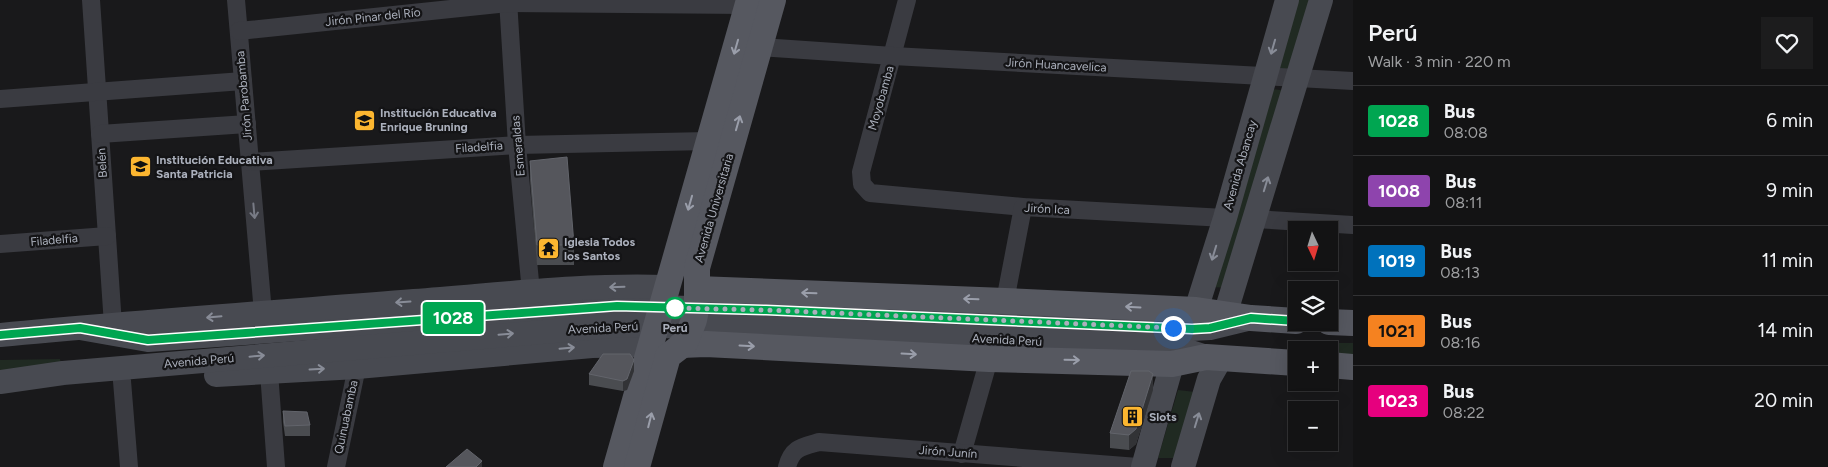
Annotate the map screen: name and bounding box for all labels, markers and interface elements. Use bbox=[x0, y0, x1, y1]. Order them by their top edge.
street label: Jirón Pinar del Río bbox=[325, 5, 421, 29]
button: heart bbox=[1761, 17, 1813, 69]
text: Perú bbox=[1368, 18, 1418, 47]
one-way arrow bbox=[730, 38, 740, 54]
one-way arrow bbox=[1268, 38, 1278, 54]
street label: Jirón Parobamba bbox=[233, 50, 255, 142]
text: Walk · 3 min · 220 m bbox=[1368, 52, 1511, 71]
street label: Jirón Huancavelica bbox=[1005, 55, 1107, 75]
street label: Moyobamba bbox=[865, 64, 897, 132]
text: Bus bbox=[1444, 100, 1475, 123]
place label: Institución Educativa Enrique Bruning bbox=[380, 106, 497, 134]
school or university icon: Institución Educativa Enrique Bruning bbox=[352, 108, 376, 132]
text: 6 min bbox=[1766, 109, 1813, 132]
text: 1028 bbox=[1378, 110, 1419, 132]
street label: Esmeraldas bbox=[508, 115, 528, 177]
one-way arrow bbox=[734, 115, 743, 131]
street label: Avenida Abancay bbox=[1220, 118, 1260, 212]
text: 08:08 bbox=[1444, 123, 1488, 142]
street label: Filadelfia bbox=[455, 138, 503, 156]
street label: Belén bbox=[94, 147, 110, 178]
street label: Avenida Universitaria bbox=[692, 152, 736, 264]
place label: Institución Educativa Santa Patricia bbox=[156, 153, 273, 181]
school or university icon: Institución Educativa Santa Patricia bbox=[128, 155, 152, 179]
text: Bus bbox=[1445, 170, 1476, 193]
one-way arrow bbox=[1261, 177, 1271, 193]
text: 9 min bbox=[1766, 179, 1813, 202]
text: 1008 bbox=[1378, 180, 1420, 202]
text: 08:11 bbox=[1445, 193, 1482, 212]
one-way arrow bbox=[685, 195, 695, 211]
street label: Jirón Ica bbox=[1024, 201, 1070, 217]
one-way arrow bbox=[249, 203, 259, 219]
north arrow bbox=[1288, 221, 1338, 271]
map controls bbox=[1288, 221, 1338, 451]
street label: Filadelfia bbox=[30, 231, 78, 249]
place label: Iglesia Todos los Santos bbox=[564, 235, 636, 263]
temple icon: Iglesia Todos los Santos bbox=[536, 237, 560, 261]
text: Bus bbox=[1440, 240, 1472, 263]
one-way arrow bbox=[1208, 245, 1218, 261]
text: 11 min bbox=[1761, 249, 1813, 272]
text: 1019 bbox=[1378, 250, 1415, 272]
text: 08:13 bbox=[1440, 263, 1480, 282]
button: layers bbox=[1288, 281, 1338, 331]
one-way arrow bbox=[609, 282, 626, 292]
one-way arrow bbox=[801, 288, 817, 298]
one-way arrow bbox=[963, 295, 979, 304]
one-way arrow bbox=[395, 297, 411, 307]
marker: Perú bbox=[664, 297, 686, 319]
line badge: 1028 bbox=[418, 302, 488, 334]
one-way arrow bbox=[1125, 303, 1141, 312]
text: 1028 bbox=[433, 307, 473, 329]
text: Bus bbox=[1440, 310, 1472, 333]
one-way arrow bbox=[206, 312, 222, 321]
your location bbox=[1161, 316, 1186, 341]
street label: Avenida Perú bbox=[567, 319, 639, 337]
text: 14 min bbox=[1757, 319, 1813, 342]
text: 1021 bbox=[1378, 320, 1415, 342]
place label: Perú bbox=[662, 321, 688, 335]
one-way arrow bbox=[498, 330, 514, 339]
street label: Avenida Perú bbox=[971, 331, 1043, 349]
text: 08:16 bbox=[1440, 333, 1480, 352]
one-way arrow bbox=[739, 341, 755, 350]
button: + bbox=[1288, 341, 1338, 391]
one-way arrow bbox=[558, 343, 574, 353]
one-way arrow bbox=[901, 350, 917, 359]
street label: Avenida Perú bbox=[163, 351, 235, 371]
one-way arrow bbox=[249, 351, 265, 361]
one-way arrow bbox=[1063, 356, 1079, 365]
one-way arrow bbox=[309, 365, 325, 374]
street label: Quinuabamba bbox=[331, 379, 361, 455]
text: Bus bbox=[1443, 380, 1474, 403]
text: 20 min bbox=[1754, 389, 1813, 412]
text: 1023 bbox=[1378, 390, 1418, 412]
button: − bbox=[1288, 401, 1338, 451]
text: 08:22 bbox=[1443, 403, 1485, 422]
building icon: Slots bbox=[1121, 405, 1145, 429]
place label: Slots bbox=[1149, 410, 1177, 424]
one-way arrow bbox=[646, 413, 655, 429]
one-way arrow bbox=[1192, 413, 1202, 429]
street label: Jirón Junín bbox=[918, 443, 978, 461]

